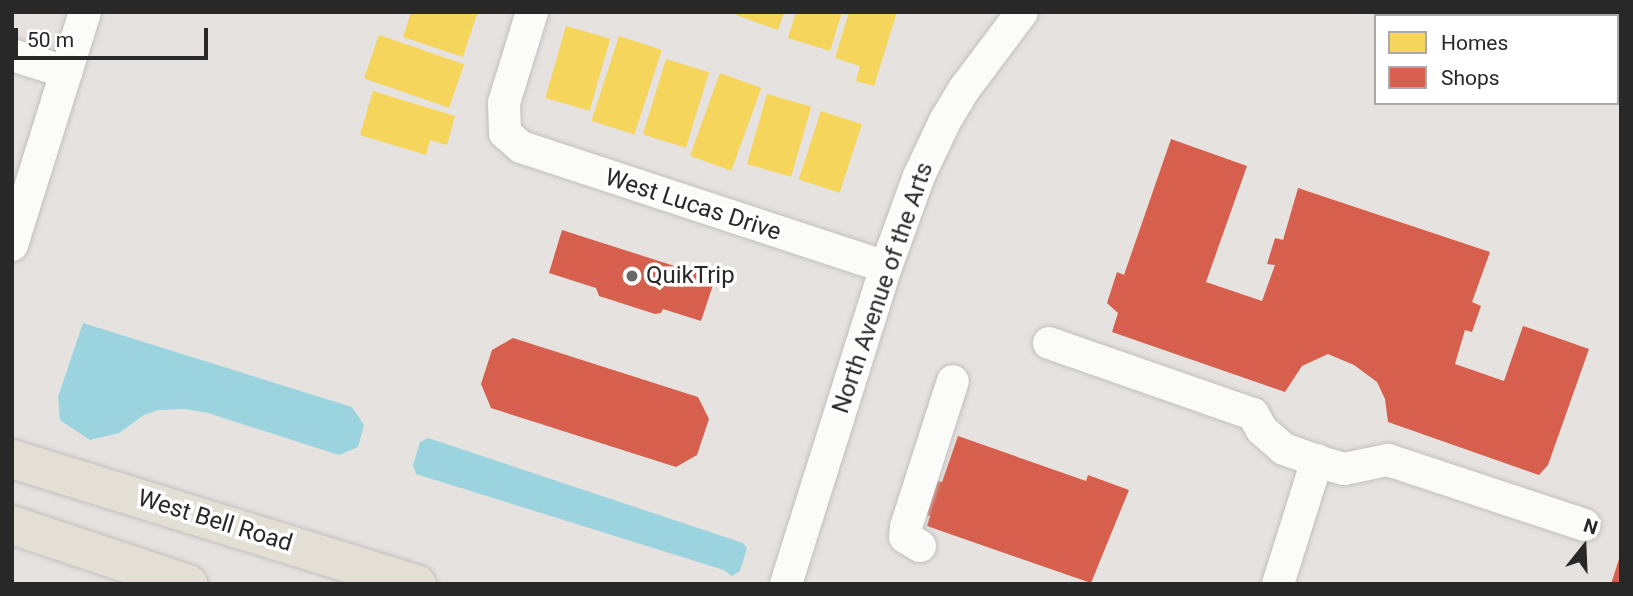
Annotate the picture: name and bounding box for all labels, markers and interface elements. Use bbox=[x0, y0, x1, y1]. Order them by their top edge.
scale bar bbox=[18, 14, 212, 58]
legend bbox=[1374, 14, 1619, 105]
text: 50 m bbox=[27, 28, 74, 52]
text: Homes bbox=[1441, 31, 1508, 55]
text: Shops bbox=[1441, 66, 1500, 90]
street label: North Avenue of the Arts bbox=[827, 159, 939, 417]
street label: West Lucas Drive bbox=[601, 163, 785, 247]
place label: QuikTrip bbox=[646, 262, 735, 290]
marker: QuikTrip bbox=[624, 268, 640, 284]
street label: West Bell Road bbox=[134, 484, 296, 558]
north arrow bbox=[1549, 512, 1619, 582]
text: N bbox=[1581, 514, 1601, 540]

